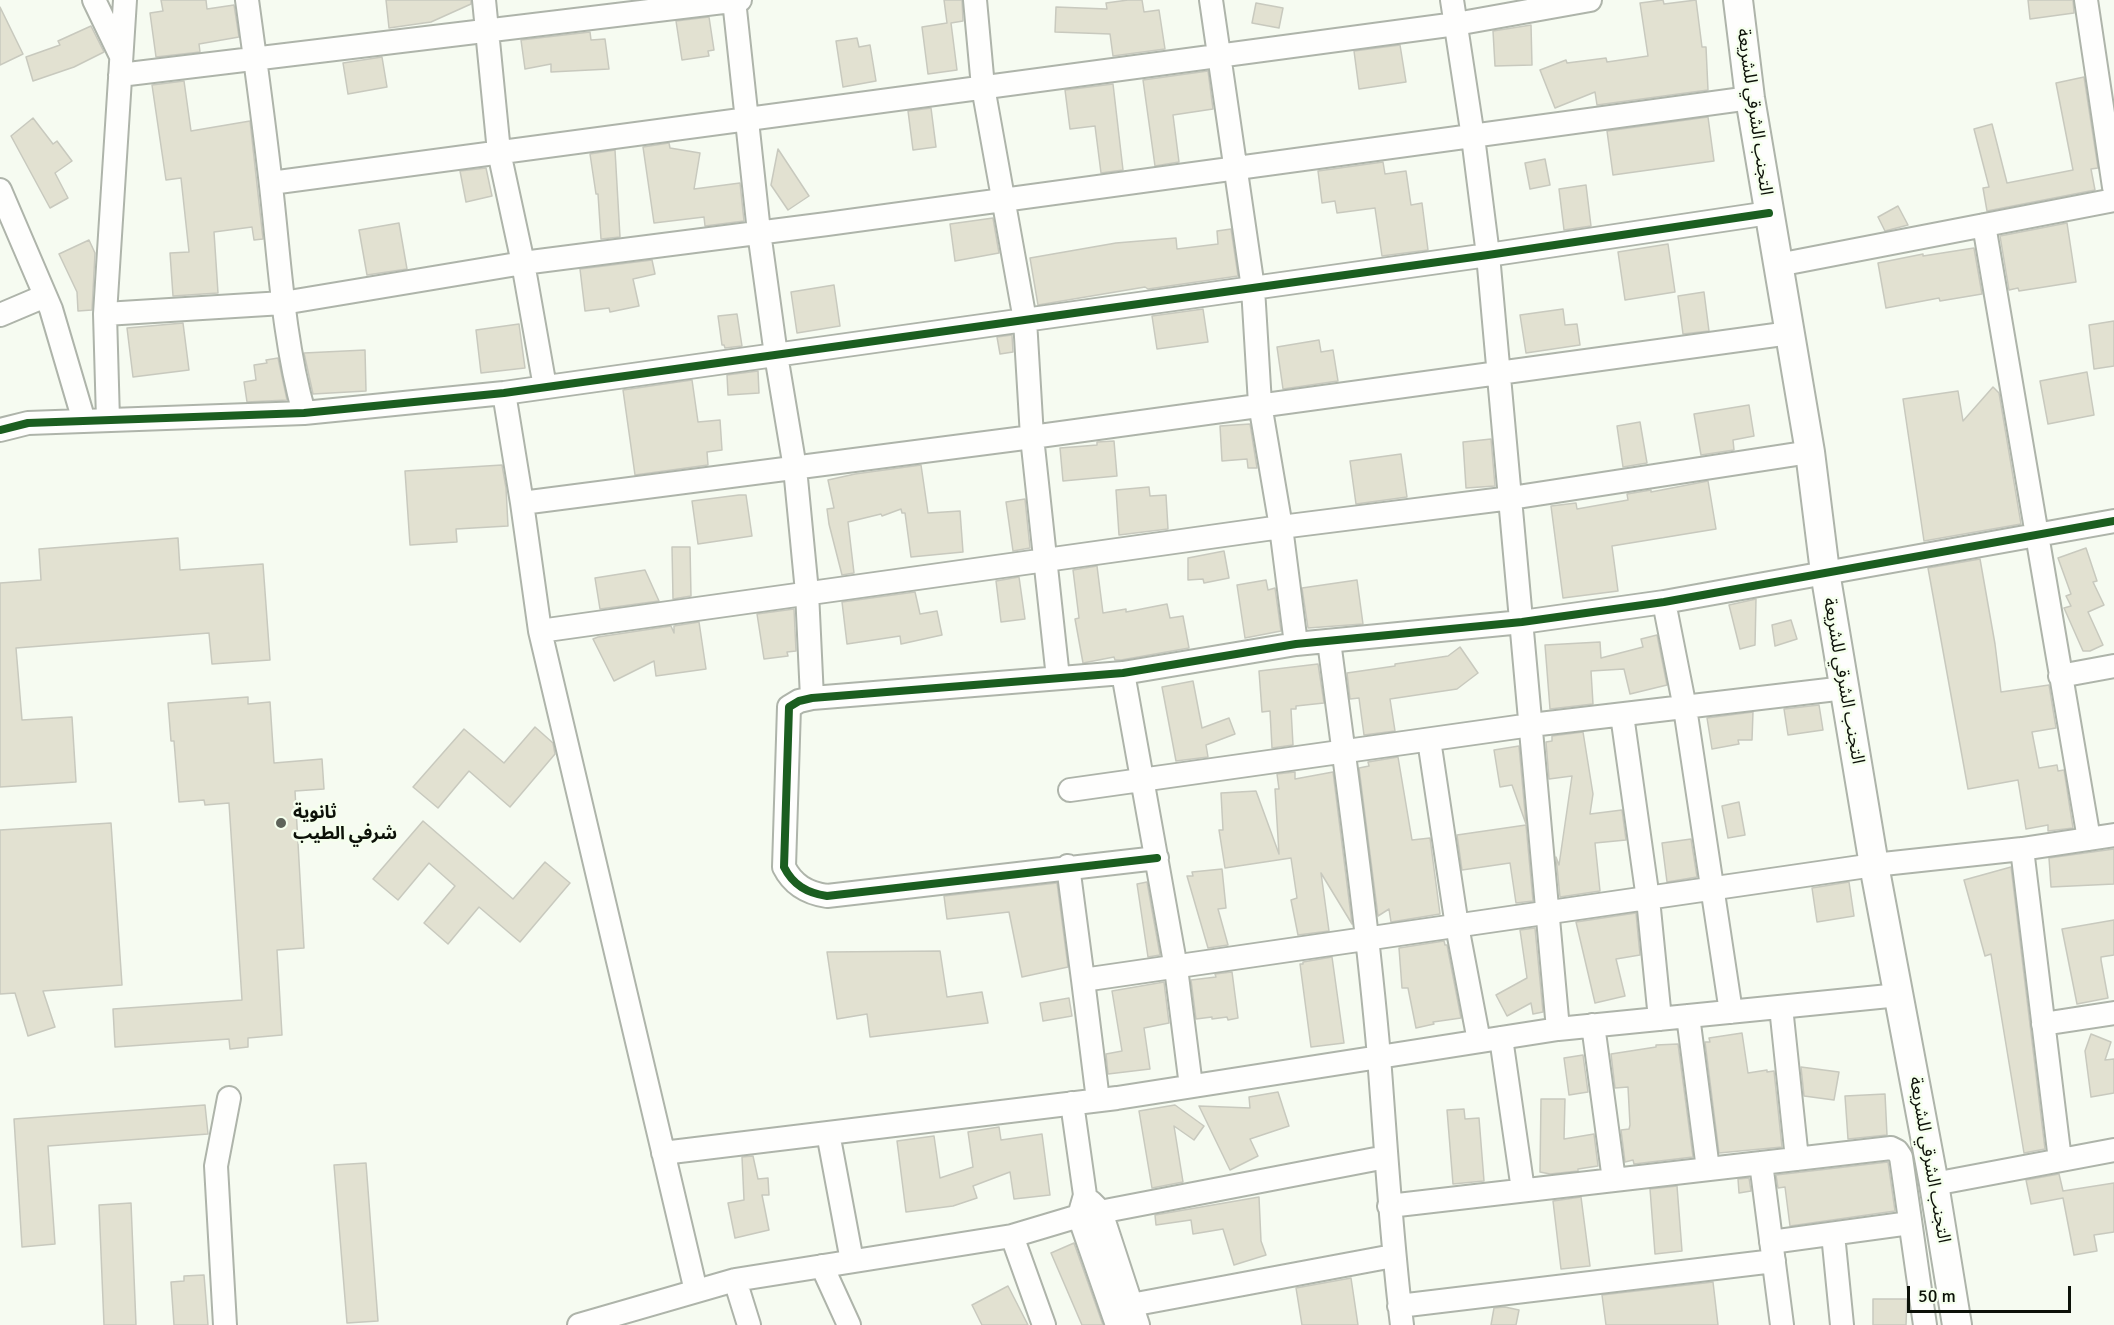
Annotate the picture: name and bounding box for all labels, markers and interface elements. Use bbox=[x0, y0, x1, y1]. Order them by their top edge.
street label: التجنب الشرقي للشريعة bbox=[1732, 27, 1776, 197]
street label: التجنب الشرقي للشريعة bbox=[1818, 596, 1868, 766]
place label: ثانوية شرفي الطيب bbox=[293, 802, 397, 844]
marker: ثانوية شرفي الطيب bbox=[274, 816, 288, 830]
street label: التجنب الشرقي للشريعة bbox=[1904, 1075, 1954, 1245]
scale bar bbox=[1910, 1274, 2074, 1312]
text: 50 m bbox=[1918, 1285, 1956, 1307]

